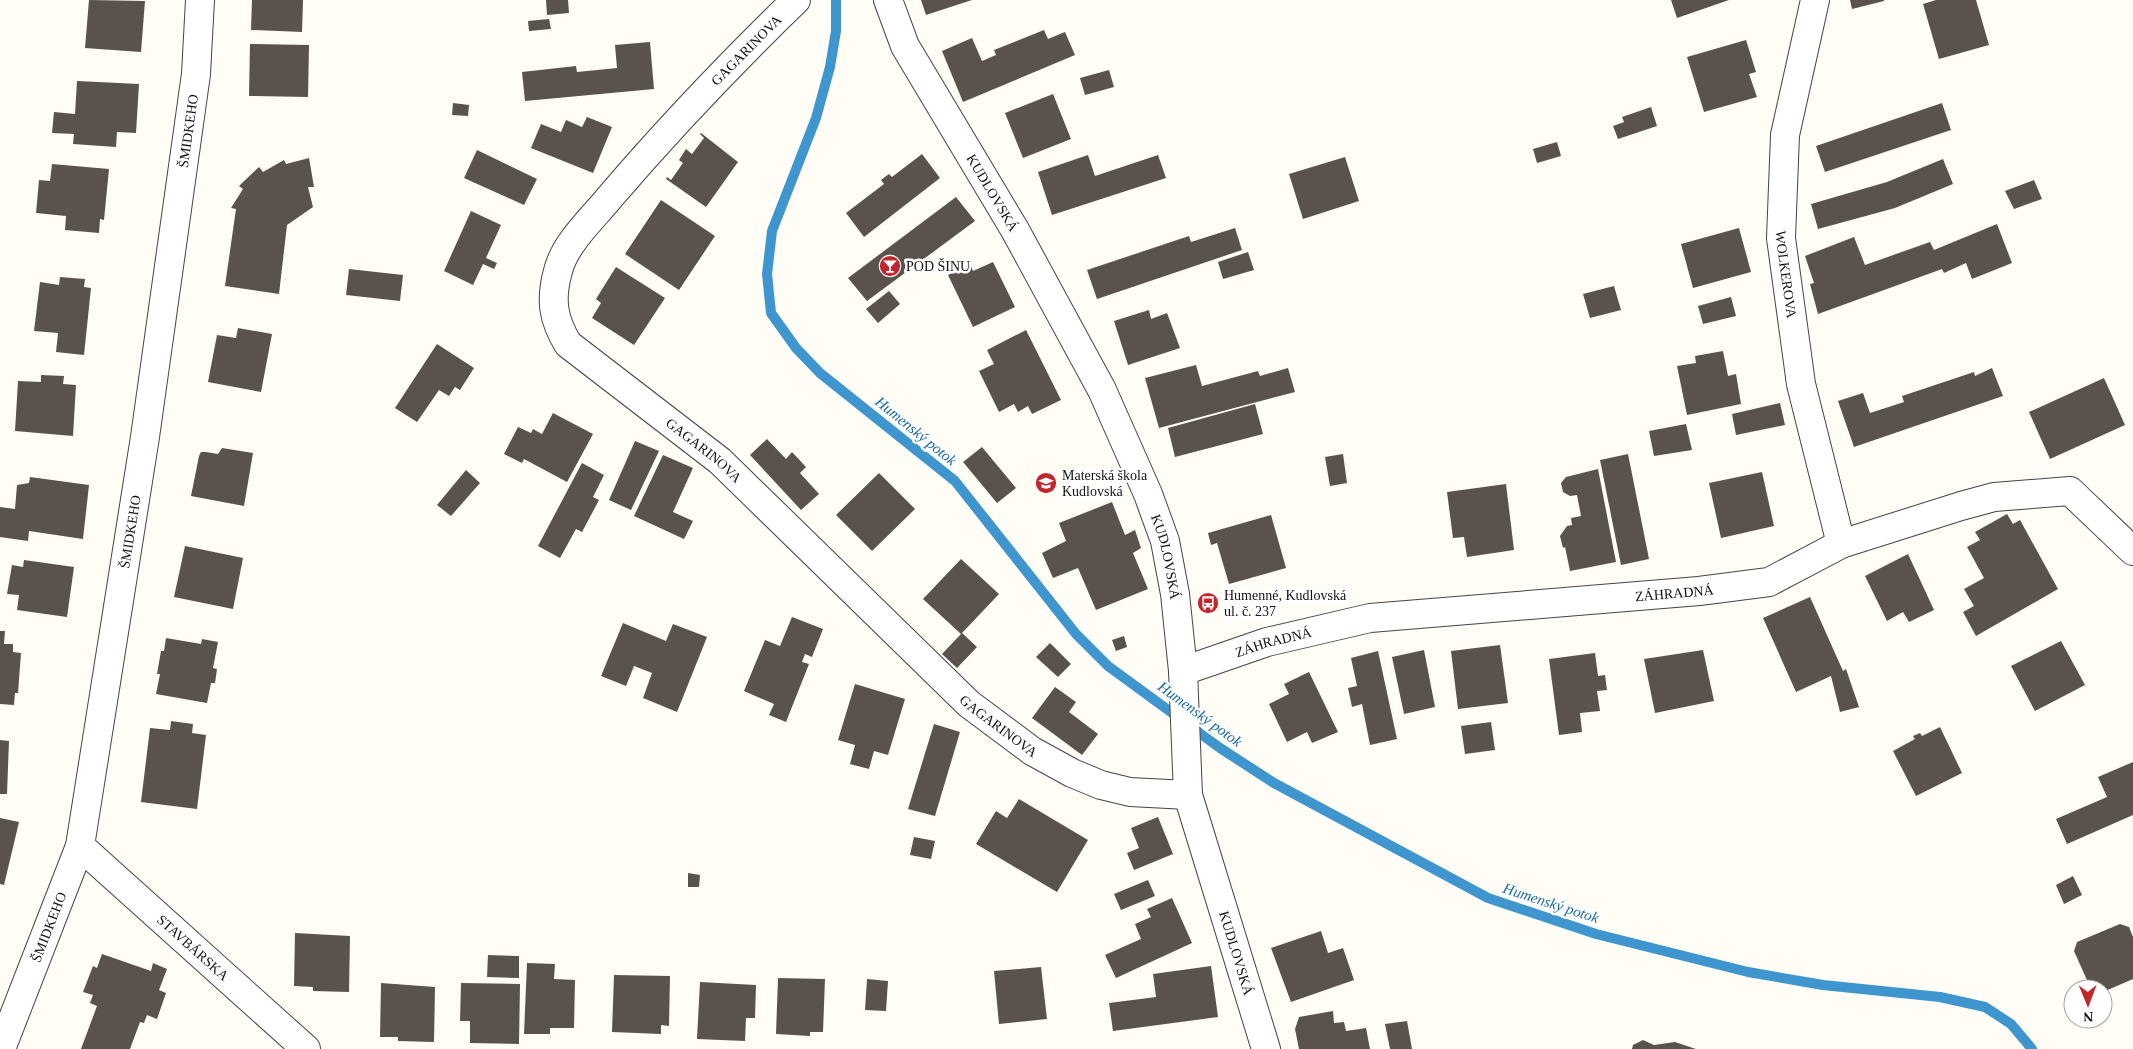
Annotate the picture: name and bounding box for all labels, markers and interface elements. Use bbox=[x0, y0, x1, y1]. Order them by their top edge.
street label: GAGARINOVA bbox=[708, 12, 785, 89]
street label: ŠMIDKEHO bbox=[175, 93, 201, 169]
street label: KUDLOVSKÁ bbox=[963, 152, 1022, 235]
street label: WOLKEROVA bbox=[1773, 230, 1799, 320]
bar icon: POD ŠINU bbox=[878, 254, 902, 278]
place label: POD ŠINU bbox=[906, 258, 970, 274]
water label: Humenský potok bbox=[872, 393, 960, 469]
street label: GAGARINOVA bbox=[663, 415, 745, 486]
place label: Materská škola Kudlovská bbox=[1062, 468, 1148, 499]
school or university icon: Materská škola Kudlovská bbox=[1034, 471, 1058, 495]
street label: ŠMIDKEHO bbox=[116, 494, 144, 570]
street label: KUDLOVSKÁ bbox=[1148, 512, 1184, 601]
street label: ZÁHRADNÁ bbox=[1635, 581, 1715, 604]
place label: Humenné, Kudlovská ul. č. 237 bbox=[1224, 588, 1347, 619]
bus stop icon: Humenné, Kudlovská ul. č. 237 bbox=[1196, 591, 1220, 615]
street label: ZÁHRADNÁ bbox=[1233, 624, 1314, 660]
water label: Humenský potok bbox=[1154, 678, 1245, 750]
street label: GAGARINOVA bbox=[956, 692, 1041, 761]
water label: Humenský potok bbox=[1500, 880, 1601, 926]
street label: ŠMIDKEHO bbox=[28, 890, 69, 964]
street label: KUDLOVSKÁ bbox=[1216, 909, 1257, 998]
street label: STAVBÁRSKA bbox=[154, 912, 232, 984]
north arrow bbox=[2063, 979, 2113, 1029]
text: N bbox=[2083, 1009, 2093, 1024]

